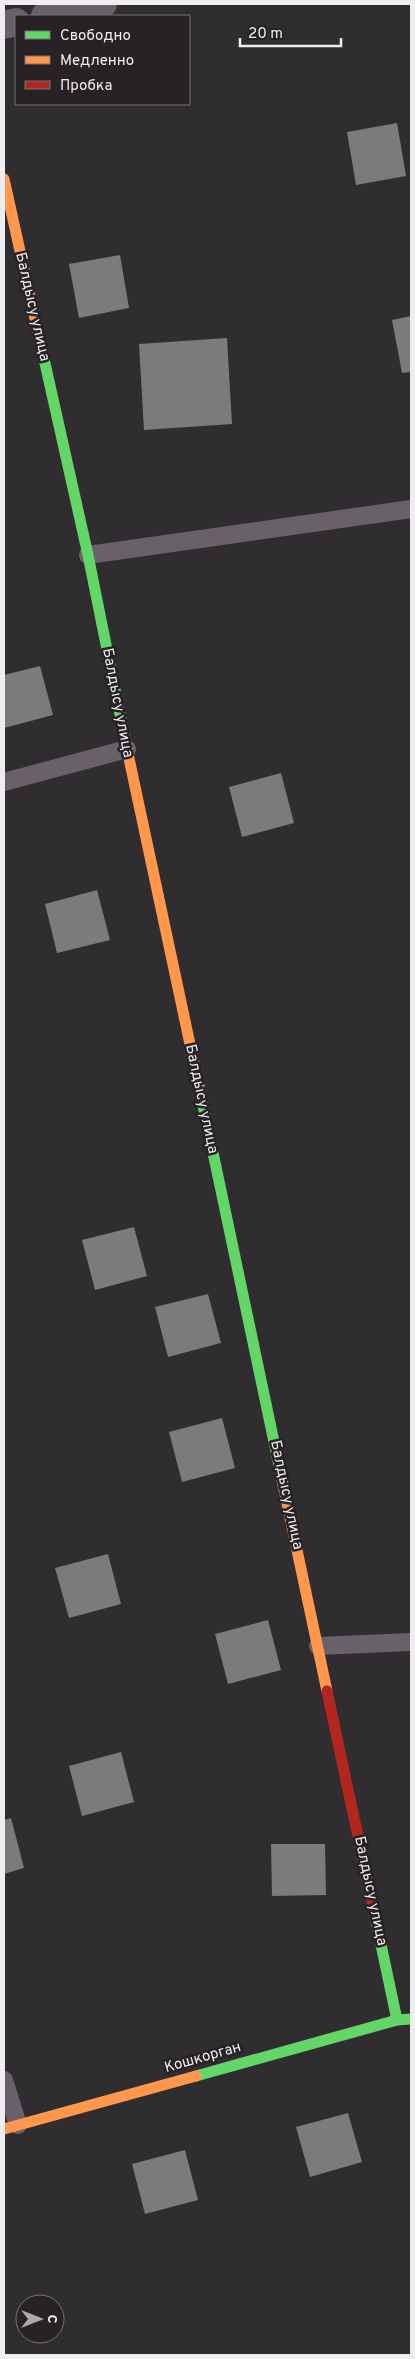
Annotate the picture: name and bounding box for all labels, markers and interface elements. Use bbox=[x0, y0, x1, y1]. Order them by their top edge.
legend bbox=[15, 15, 190, 105]
scale bar bbox=[240, 15, 341, 47]
text: 20 m bbox=[248, 25, 283, 44]
text: Свободно bbox=[60, 27, 131, 46]
text: Медленно bbox=[60, 52, 134, 71]
text: Пробка bbox=[60, 77, 112, 96]
street label: Балдысу улица bbox=[10, 251, 54, 363]
street label: Балдысу улица bbox=[97, 647, 137, 759]
street label: Балдысу улица bbox=[180, 1043, 222, 1155]
street label: Балдысу улица bbox=[265, 1439, 307, 1551]
street label: Балдысу улица bbox=[349, 1835, 391, 1947]
street label: Кошкорган bbox=[162, 2038, 244, 2078]
north arrow bbox=[15, 2294, 65, 2344]
text: С bbox=[43, 2315, 60, 2324]

